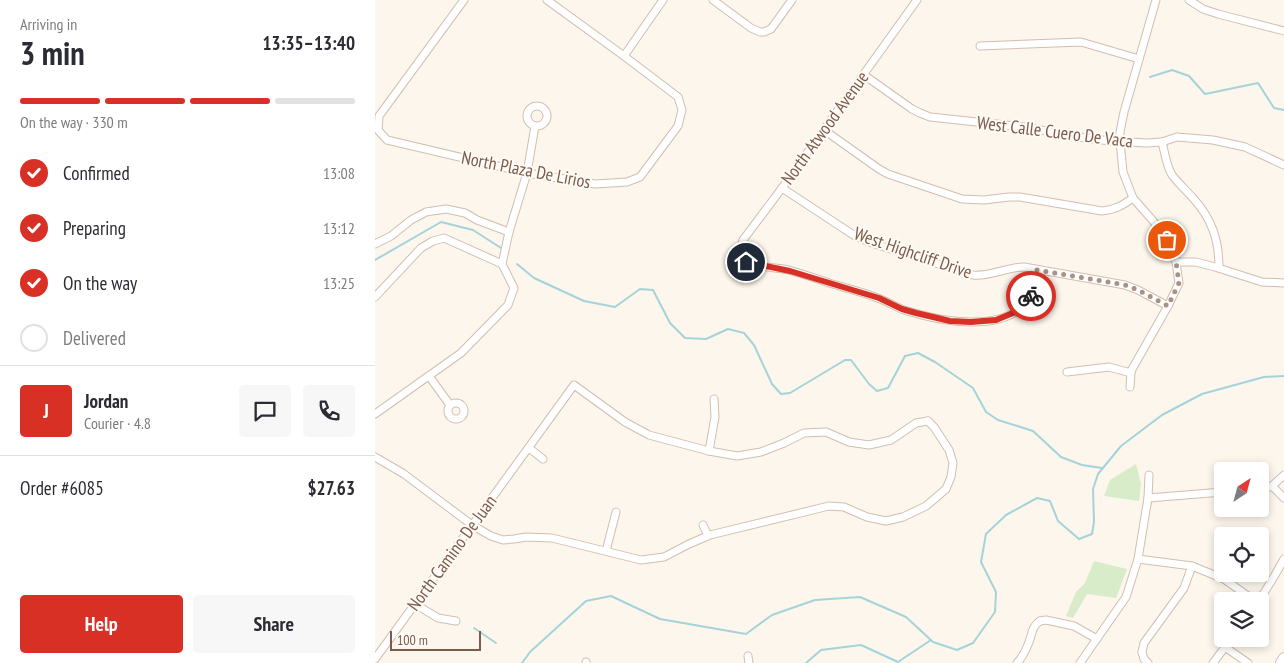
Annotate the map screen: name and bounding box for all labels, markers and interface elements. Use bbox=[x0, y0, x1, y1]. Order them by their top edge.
text: Arriving in bbox=[20, 14, 77, 34]
text: 13:35–13:40 bbox=[262, 31, 355, 55]
text: 3 min bbox=[20, 32, 85, 74]
street label: North Atwood Avenue bbox=[776, 66, 874, 189]
street label: West Calle Cuero De Vaca bbox=[976, 111, 1134, 152]
text: On the way · 330 m bbox=[20, 112, 128, 132]
street label: North Plaza De Lirios bbox=[459, 146, 593, 193]
icon: check bbox=[20, 159, 48, 187]
text: Confirmed bbox=[63, 161, 130, 185]
text: 13:08 bbox=[323, 163, 355, 183]
icon: check bbox=[20, 214, 48, 242]
text: Preparing bbox=[63, 216, 126, 240]
text: 13:12 bbox=[323, 218, 355, 238]
pin bbox=[1146, 219, 1188, 261]
street label: West Highcliff Drive bbox=[851, 222, 975, 283]
icon: bag bbox=[1153, 226, 1181, 254]
pin bbox=[725, 241, 767, 283]
icon: home bbox=[732, 248, 760, 276]
icon: check bbox=[20, 269, 48, 297]
text: On the way bbox=[63, 271, 137, 295]
courier bbox=[1006, 271, 1056, 321]
text: 13:25 bbox=[323, 273, 355, 293]
icon: bike bbox=[1017, 282, 1045, 310]
text: Delivered bbox=[63, 326, 126, 350]
button: chat bbox=[239, 385, 291, 437]
button: phone bbox=[303, 385, 355, 437]
text: Jordan bbox=[84, 389, 128, 413]
text: J bbox=[43, 399, 49, 423]
text: Courier · 4.8 bbox=[84, 413, 151, 433]
north arrow bbox=[1214, 462, 1269, 518]
map controls bbox=[1214, 462, 1269, 647]
text: Order #6085 bbox=[20, 476, 104, 500]
text: $27.63 bbox=[307, 476, 355, 500]
street label: North Camino De Juan bbox=[402, 490, 501, 615]
button: locate bbox=[1214, 527, 1269, 582]
button: layers bbox=[1214, 592, 1269, 647]
button: Help bbox=[20, 595, 183, 653]
button: Share bbox=[193, 595, 355, 653]
scale bar bbox=[390, 628, 481, 651]
text: 100 m bbox=[397, 631, 428, 649]

